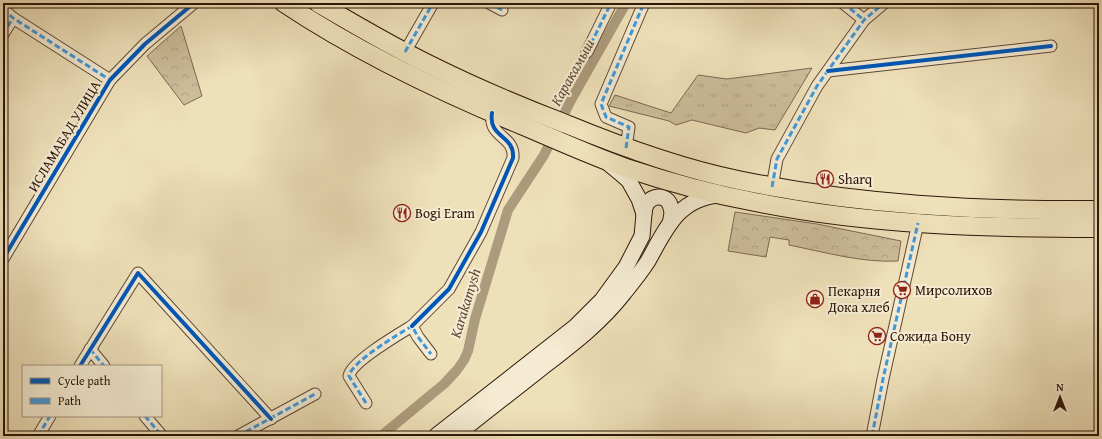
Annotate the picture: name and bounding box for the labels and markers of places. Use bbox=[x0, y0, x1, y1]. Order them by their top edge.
restaurant icon: Sharq bbox=[815, 169, 835, 189]
place label: Sharq bbox=[838, 169, 873, 189]
restaurant icon: Bogi Eram bbox=[392, 203, 412, 223]
place label: Bogi Eram bbox=[415, 203, 475, 223]
supermarket icon: Мирсолихов bbox=[892, 280, 912, 300]
place label: Мирсолихов bbox=[915, 280, 993, 300]
place label: Пекарня Дока хлеб bbox=[827, 281, 890, 317]
shop icon: Пекарня Дока хлеб bbox=[805, 289, 825, 309]
supermarket icon: Сожида Бону bbox=[867, 326, 887, 346]
place label: Сожида Бону bbox=[890, 326, 971, 346]

